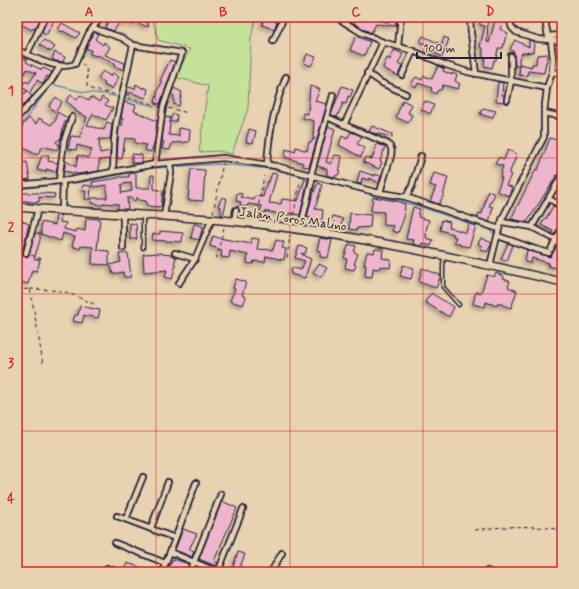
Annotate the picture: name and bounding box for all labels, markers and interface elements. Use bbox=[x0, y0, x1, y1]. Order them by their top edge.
text: A bbox=[85, 4, 93, 21]
text: B bbox=[219, 4, 228, 21]
text: C bbox=[351, 4, 361, 21]
text: D bbox=[486, 4, 495, 21]
scale bar bbox=[417, 34, 501, 60]
text: 100 m bbox=[423, 41, 455, 57]
text: 1 bbox=[8, 83, 14, 100]
street label: Jalan Poros Malino bbox=[238, 204, 348, 235]
text: 2 bbox=[8, 219, 15, 236]
text: 3 bbox=[8, 355, 14, 372]
text: 4 bbox=[7, 491, 15, 508]

